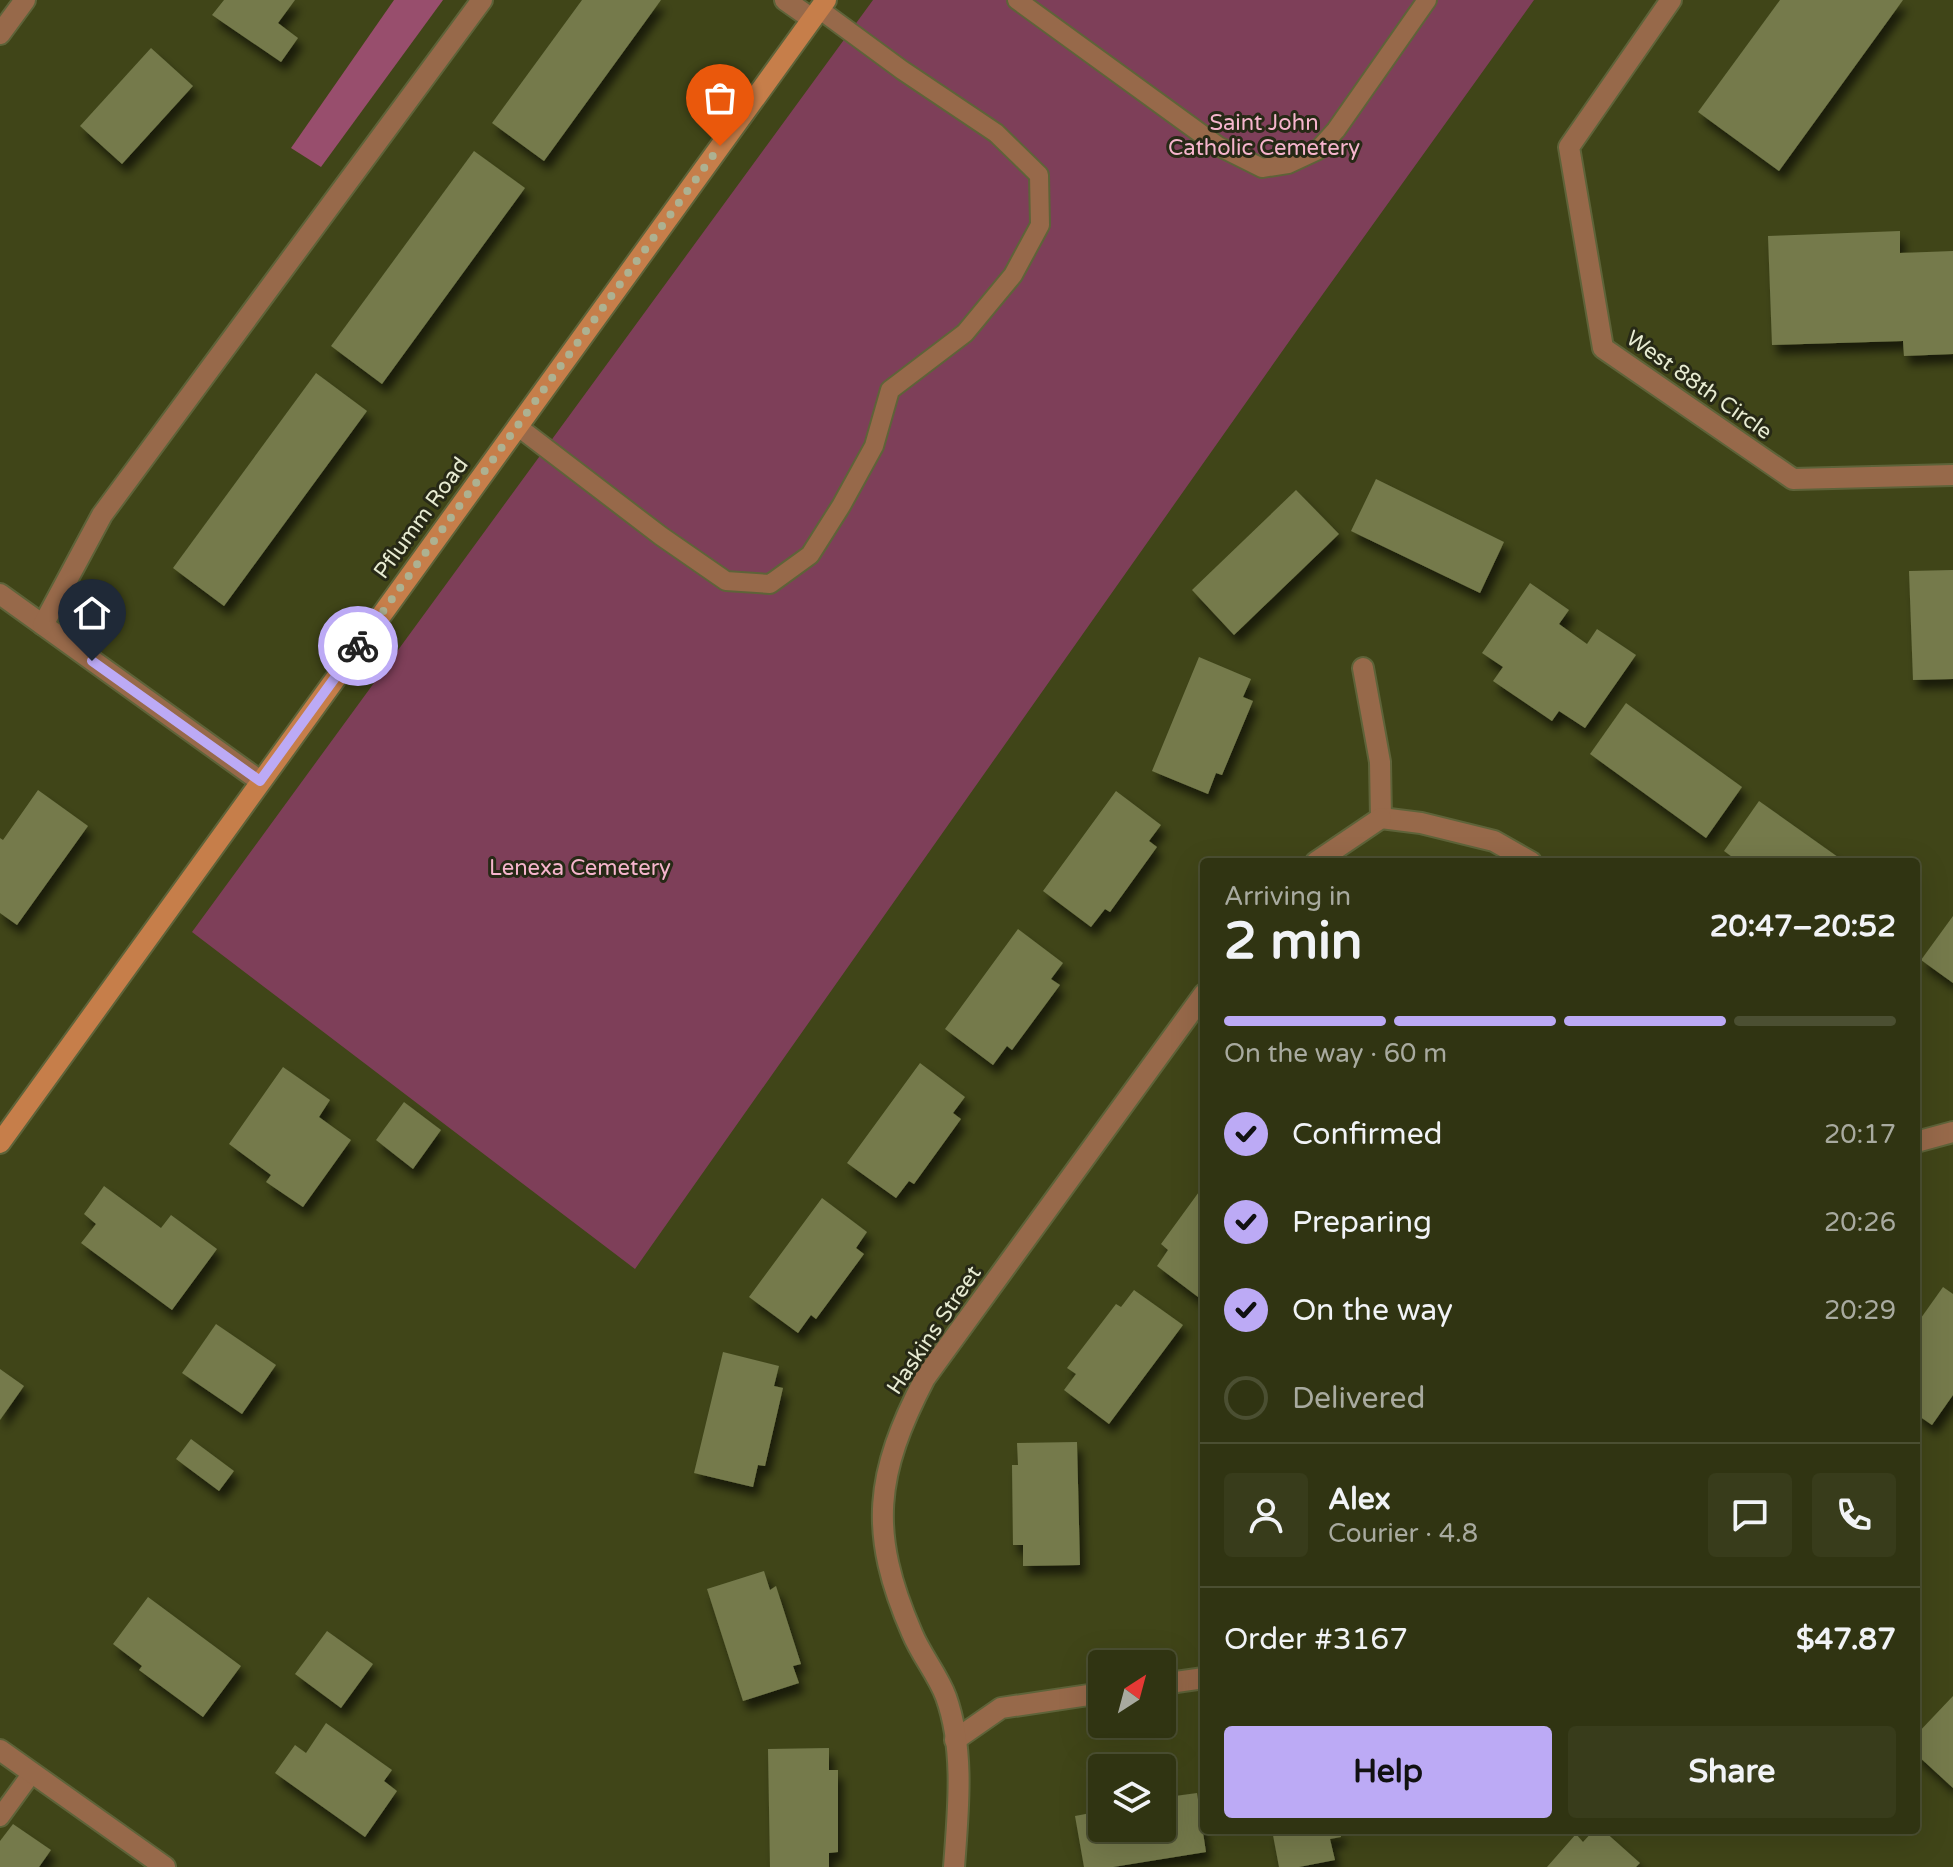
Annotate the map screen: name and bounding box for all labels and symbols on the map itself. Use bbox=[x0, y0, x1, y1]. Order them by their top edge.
pin bbox=[686, 64, 754, 146]
park label: Saint John Catholic Cemetery bbox=[1168, 110, 1360, 161]
street label: West 88th Circle bbox=[1621, 325, 1777, 445]
street label: Pflumm Road bbox=[368, 452, 474, 584]
pin bbox=[58, 579, 126, 661]
courier bbox=[318, 606, 398, 686]
park label: Lenexa Cemetery bbox=[489, 855, 671, 881]
street label: Haskins Street bbox=[881, 1261, 987, 1399]
north arrow bbox=[1088, 1650, 1176, 1738]

